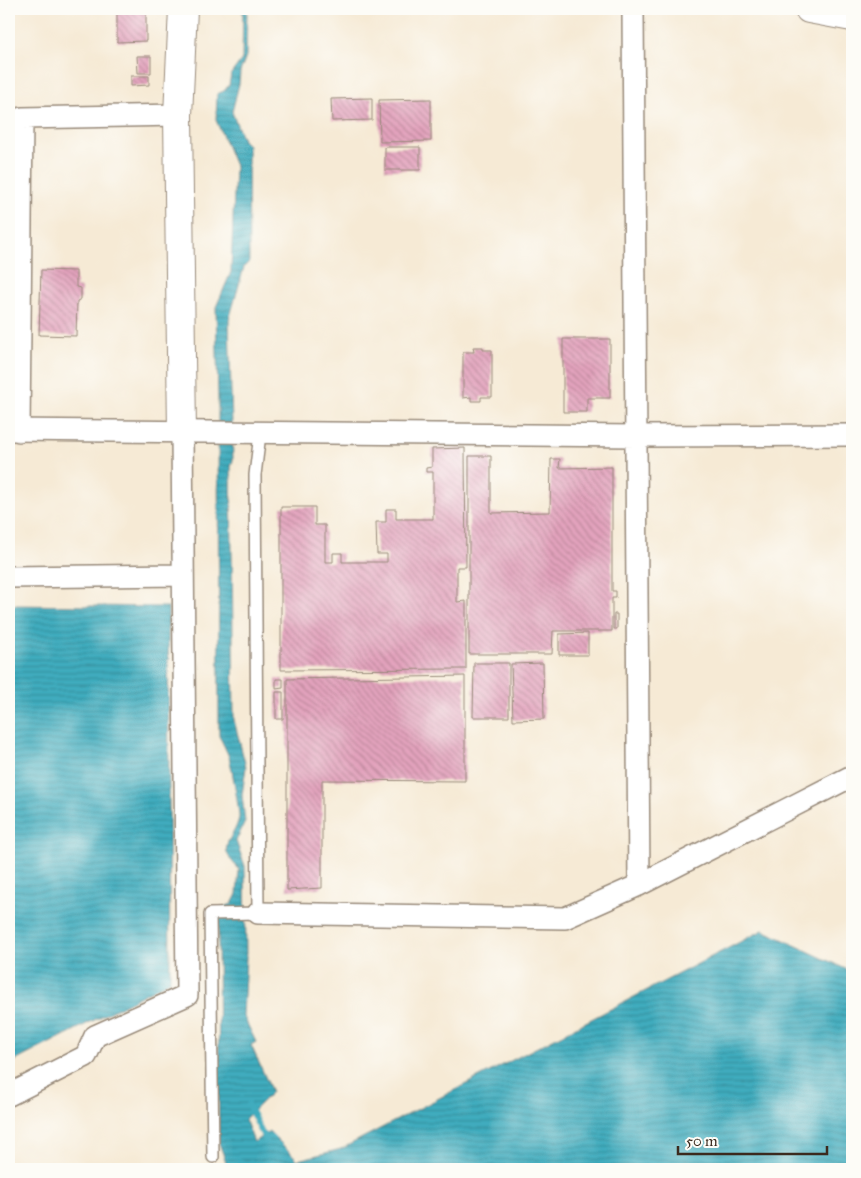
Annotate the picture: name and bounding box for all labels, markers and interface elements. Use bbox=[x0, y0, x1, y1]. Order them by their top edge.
scale bar bbox=[678, 1123, 827, 1155]
text: 50 m bbox=[686, 1132, 718, 1150]

